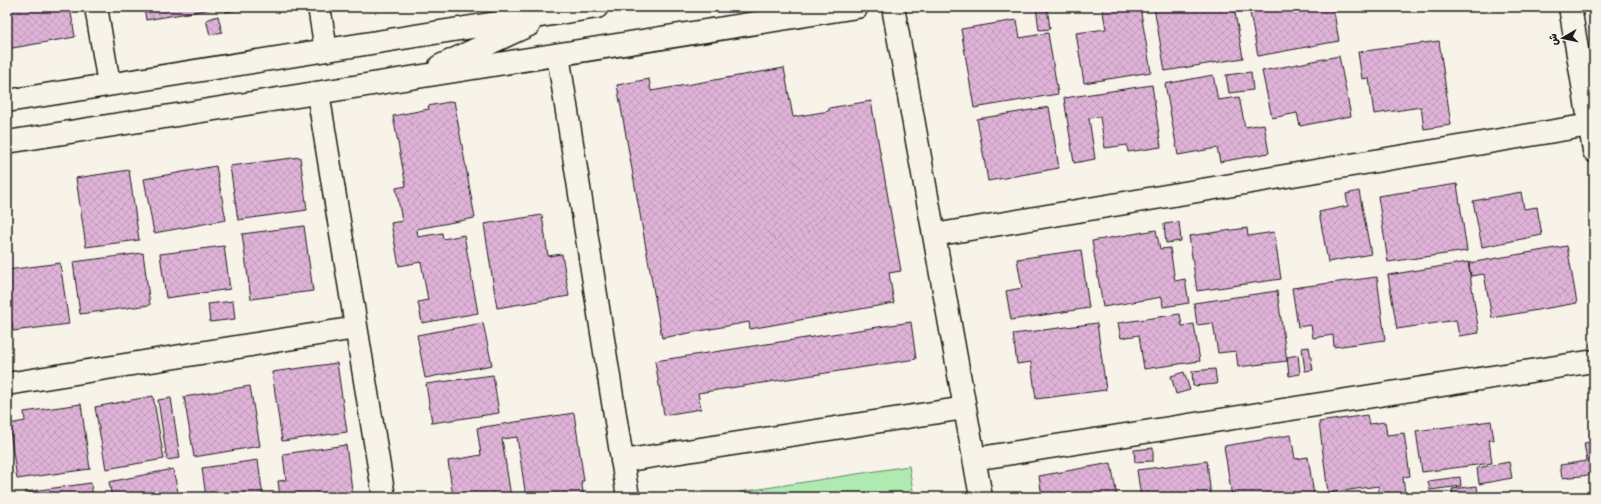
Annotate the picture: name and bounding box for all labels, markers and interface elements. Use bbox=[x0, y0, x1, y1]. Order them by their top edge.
north arrow bbox=[1543, 18, 1583, 58]
text: ش bbox=[1545, 32, 1563, 47]

